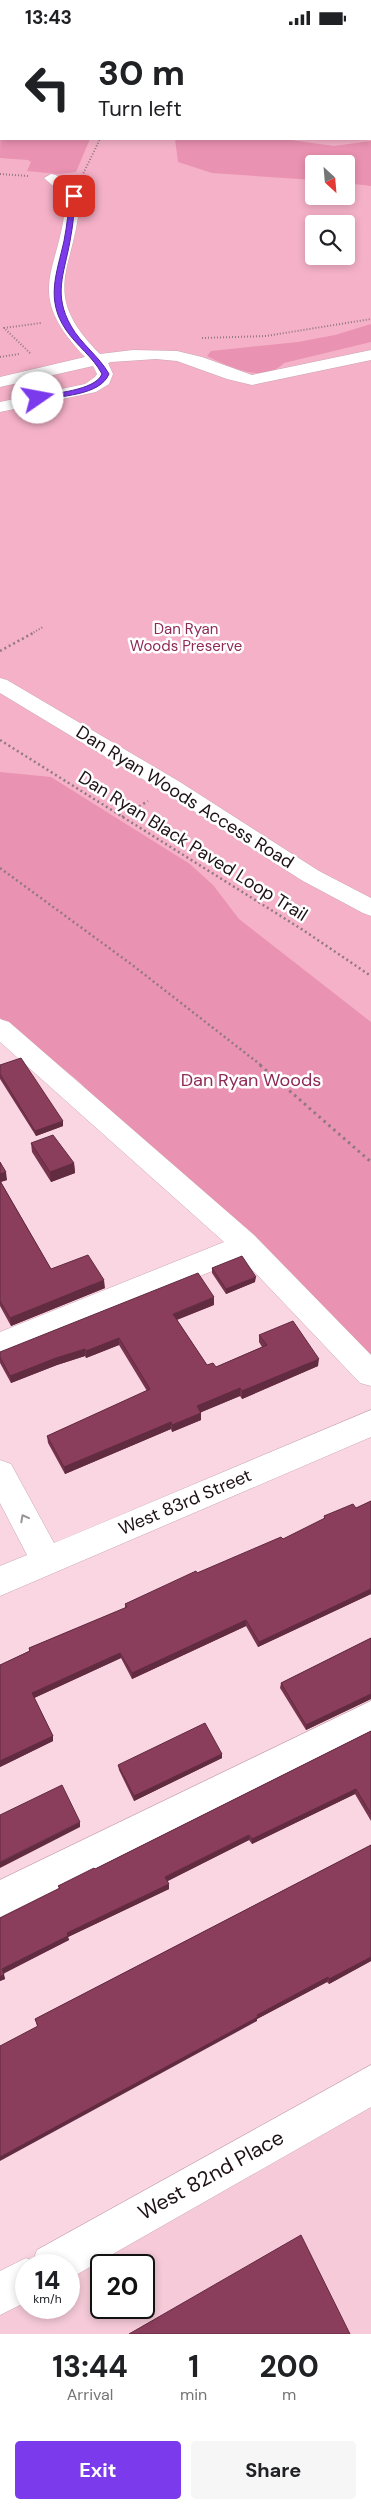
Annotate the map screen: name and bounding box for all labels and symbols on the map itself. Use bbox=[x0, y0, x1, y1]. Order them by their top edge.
north arrow bbox=[305, 155, 355, 205]
pin bbox=[53, 175, 95, 217]
position arrow bbox=[11, 371, 63, 423]
park label: Dan Ryan Woods Preserve bbox=[130, 619, 242, 656]
street label: Dan Ryan Woods Access Road bbox=[72, 720, 298, 874]
street label: Dan Ryan Black Paved Loop Trail bbox=[74, 765, 312, 927]
park label: Dan Ryan Woods bbox=[181, 1068, 321, 1092]
street label: West 83rd Street bbox=[115, 1463, 255, 1541]
one-way arrow bbox=[20, 1514, 30, 1523]
street label: West 82nd Place bbox=[133, 2123, 289, 2227]
speed limit sign: 20 bbox=[90, 2254, 155, 2319]

